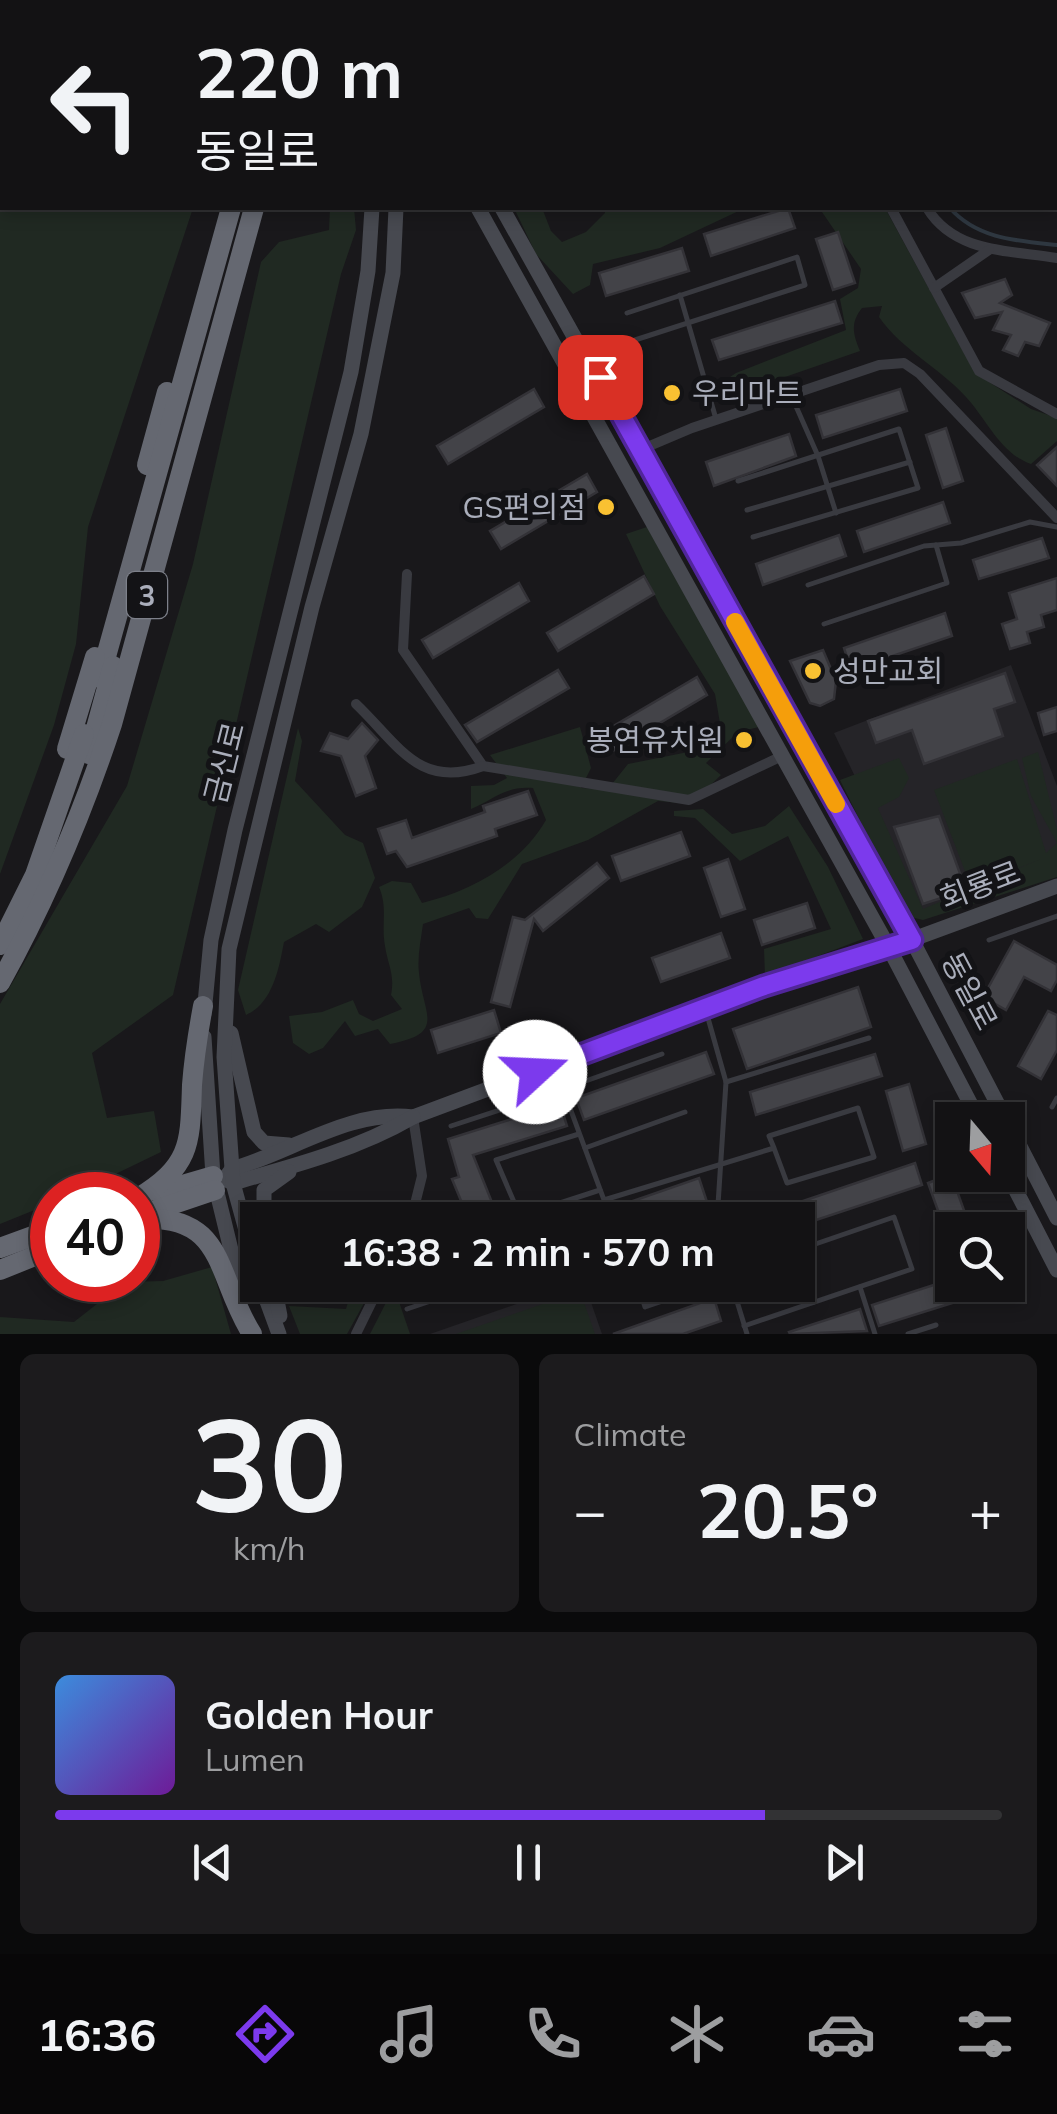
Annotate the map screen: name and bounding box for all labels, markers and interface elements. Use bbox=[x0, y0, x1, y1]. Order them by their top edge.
text: 220 m bbox=[195, 28, 403, 116]
icon: left bbox=[30, 40, 160, 170]
text: 동일로 bbox=[195, 122, 319, 178]
pin bbox=[558, 335, 643, 420]
icon: arrive bbox=[573, 350, 628, 405]
place label: 우리마트 bbox=[692, 374, 802, 412]
marker: 우리마트 bbox=[661, 382, 683, 404]
place label: GS편의점 bbox=[463, 488, 586, 526]
marker: GS편의점 bbox=[595, 496, 617, 518]
road number: 3 bbox=[127, 572, 167, 618]
place label: 성만교회 bbox=[833, 652, 943, 690]
marker: 성만교회 bbox=[802, 660, 824, 682]
street label: 금신로 bbox=[196, 718, 252, 808]
place label: 봉연유치원 bbox=[586, 721, 724, 759]
marker: 봉연유치원 bbox=[733, 729, 755, 751]
street label: 회룡로 bbox=[935, 852, 1025, 918]
street label: 동일로 bbox=[934, 946, 1006, 1036]
position arrow bbox=[483, 1020, 587, 1124]
north arrow bbox=[935, 1102, 1025, 1192]
map controls bbox=[935, 1102, 1025, 1302]
speed limit sign: 40 bbox=[30, 1172, 160, 1302]
button: search bbox=[935, 1212, 1025, 1302]
text: 16:38 · 2 min · 570 m bbox=[340, 1228, 715, 1276]
text: 30 bbox=[191, 1381, 347, 1545]
text: Climate bbox=[574, 1414, 686, 1454]
text: 20.5° bbox=[697, 1463, 879, 1557]
text: − bbox=[574, 1476, 607, 1545]
text: + bbox=[969, 1476, 1002, 1545]
text: km/h bbox=[233, 1528, 305, 1568]
text: Golden Hour bbox=[205, 1691, 433, 1739]
text: Lumen bbox=[205, 1739, 305, 1779]
icon: previous bbox=[185, 1835, 240, 1890]
icon: pause bbox=[501, 1835, 556, 1890]
icon: next bbox=[817, 1835, 872, 1890]
icon: directions bbox=[230, 1999, 300, 2069]
icon: music bbox=[374, 1999, 444, 2069]
icon: phone bbox=[518, 1999, 588, 2069]
icon: climate bbox=[662, 1999, 732, 2069]
icon: car bbox=[806, 1999, 876, 2069]
icon: filters bbox=[950, 1999, 1020, 2069]
text: 16:36 bbox=[37, 2006, 156, 2062]

